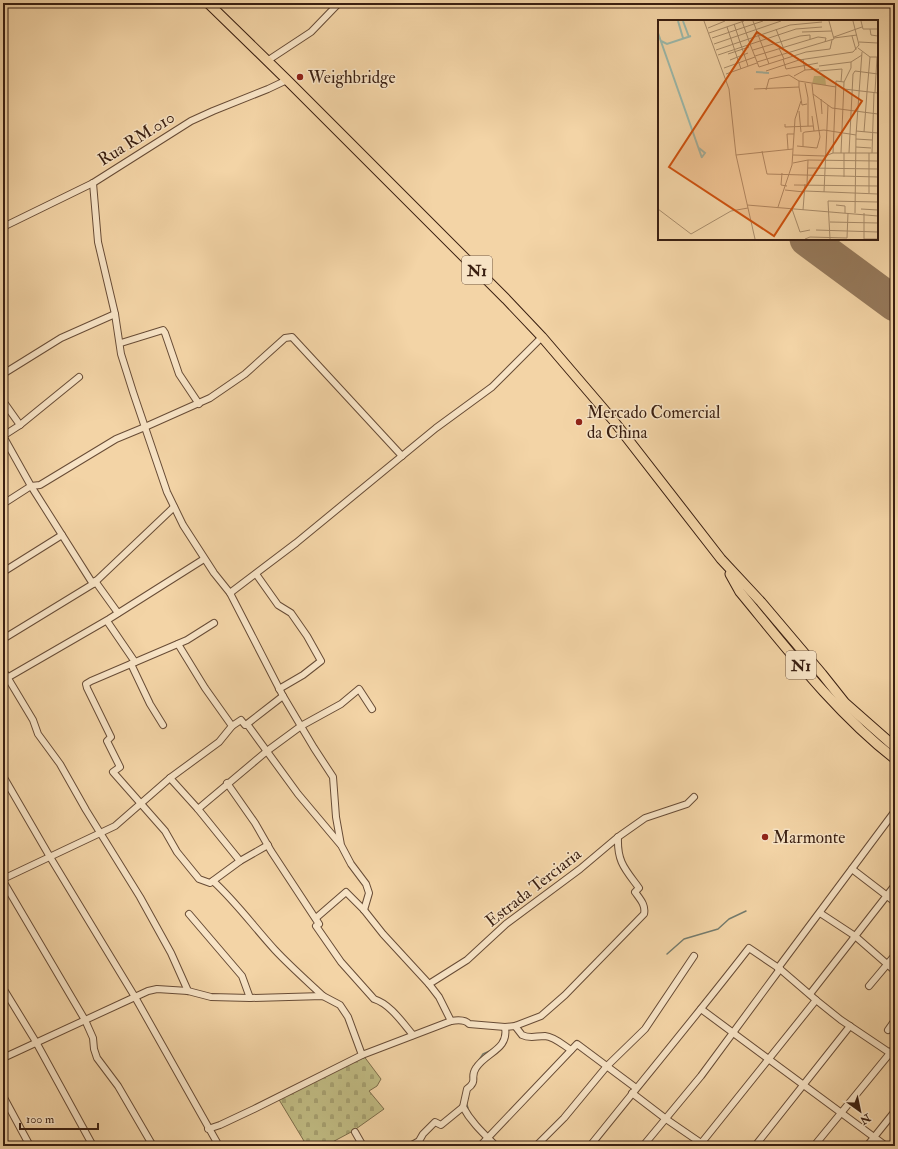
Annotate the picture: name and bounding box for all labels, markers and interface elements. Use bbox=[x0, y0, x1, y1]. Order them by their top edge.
inset map bbox=[658, 20, 878, 240]
place label: Weighbridge bbox=[307, 67, 396, 88]
marker: Weighbridge bbox=[295, 72, 305, 82]
street label: Rua RM.010 bbox=[94, 107, 179, 170]
road number: N1 bbox=[462, 256, 492, 284]
place label: Mercado Comercial da China bbox=[587, 402, 721, 443]
marker: Mercado Comercial da China bbox=[574, 417, 584, 427]
road number: N1 bbox=[786, 651, 816, 679]
place label: Marmonte bbox=[773, 827, 845, 848]
marker: Marmonte bbox=[760, 832, 770, 842]
street label: Estrada Terciaria bbox=[481, 843, 586, 931]
north arrow bbox=[840, 1091, 880, 1131]
scale bar bbox=[20, 1105, 98, 1131]
text: N bbox=[857, 1110, 874, 1128]
text: 100 m bbox=[26, 1112, 55, 1127]

